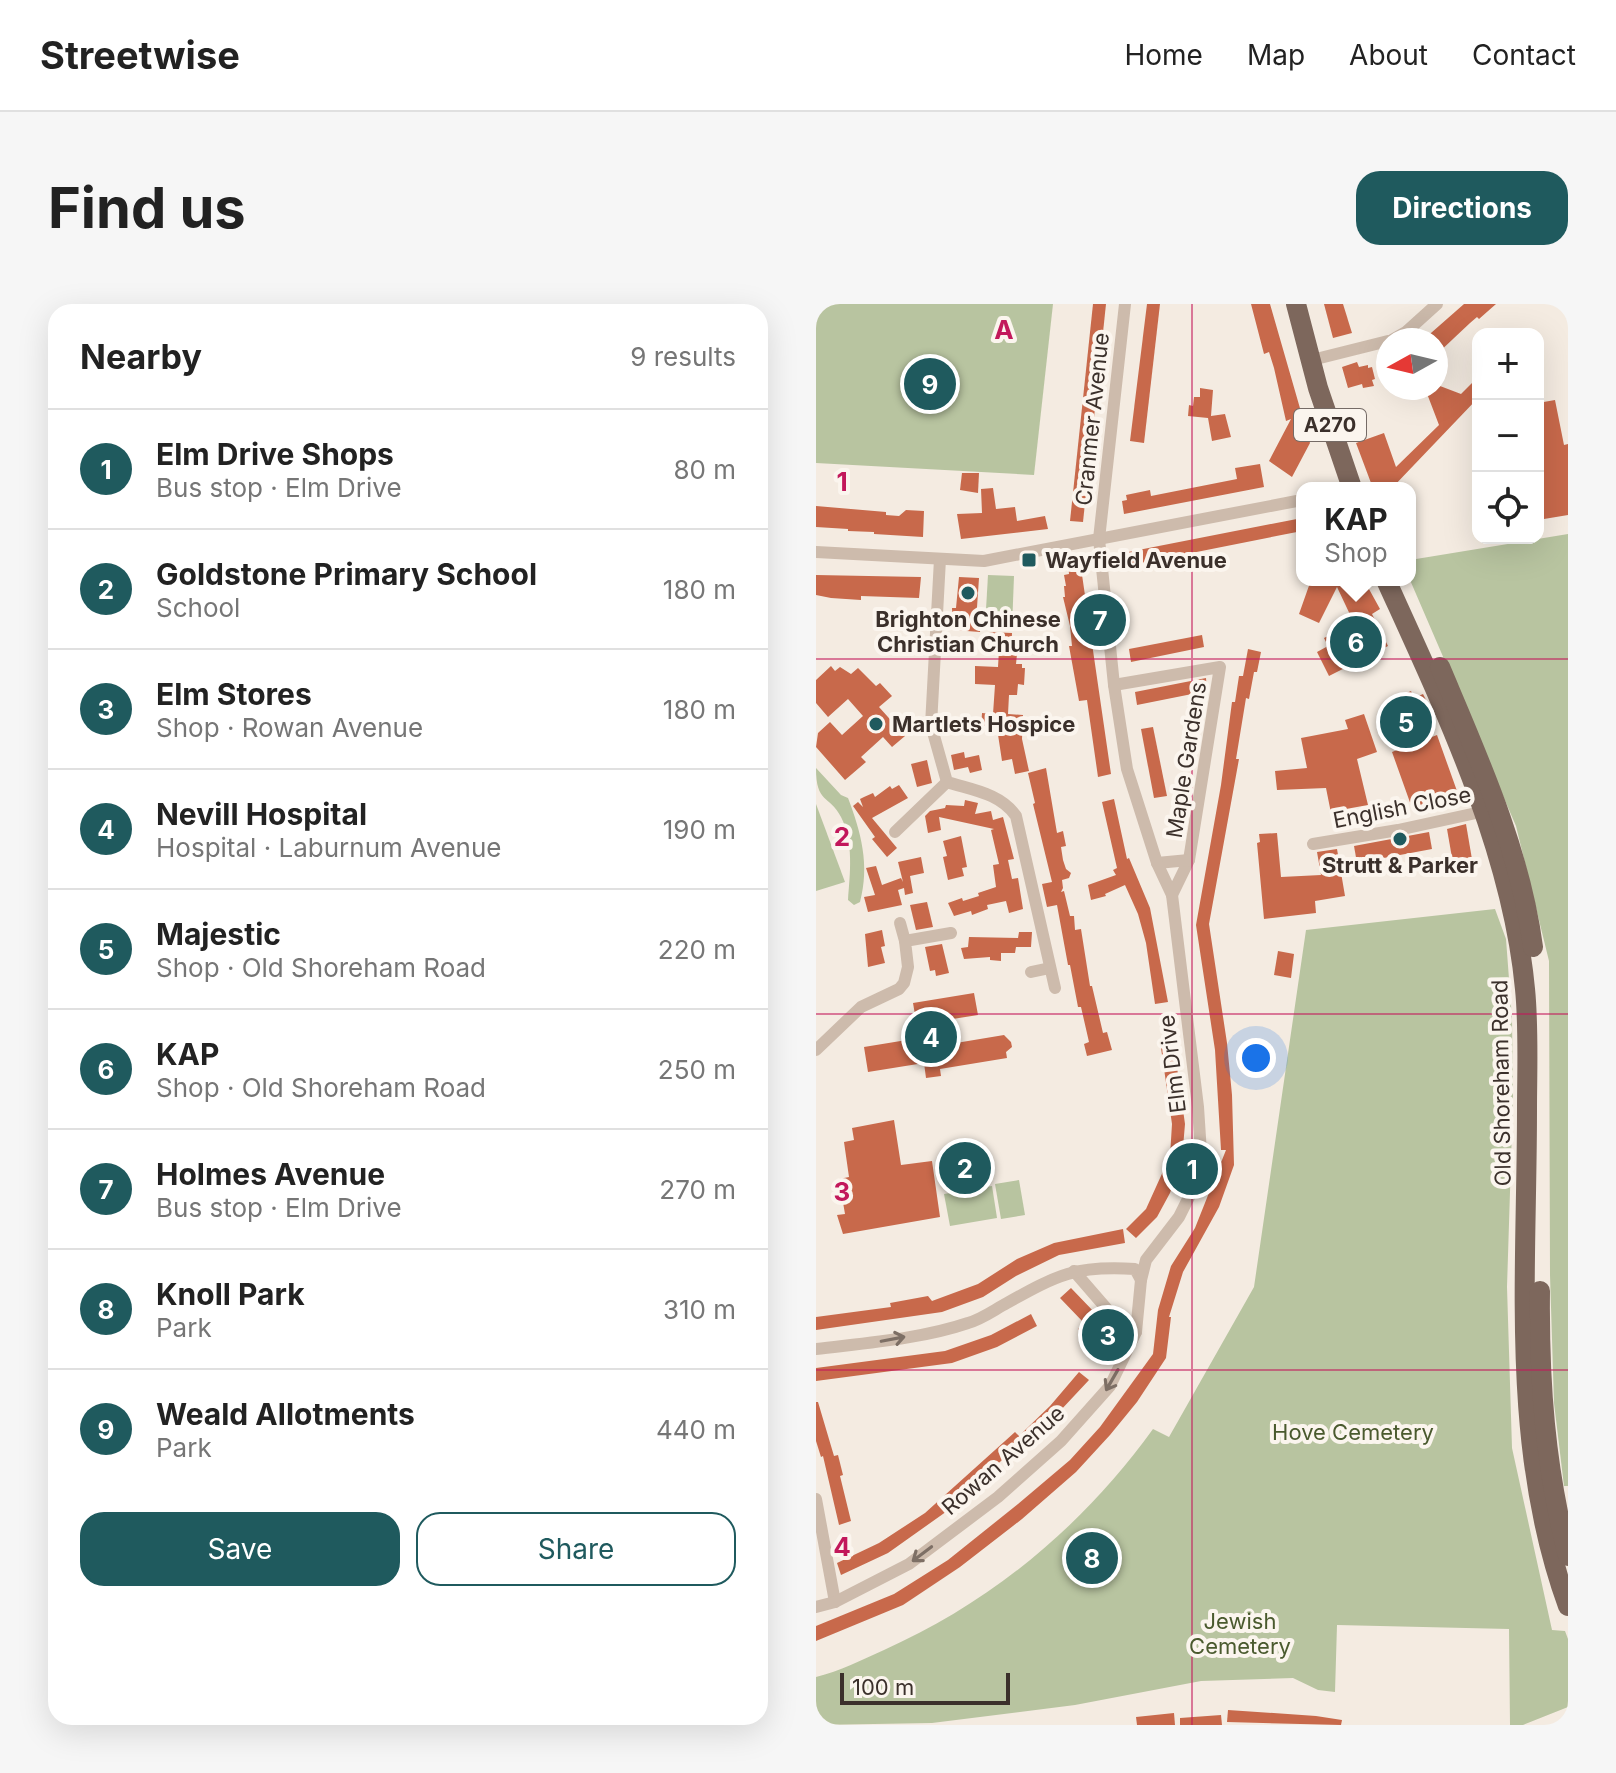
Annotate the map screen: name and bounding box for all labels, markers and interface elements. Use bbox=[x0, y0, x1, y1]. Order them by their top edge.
text: Streetwise bbox=[40, 32, 240, 78]
text: Home bbox=[1124, 38, 1203, 72]
text: Map bbox=[1247, 38, 1305, 72]
text: About bbox=[1349, 38, 1428, 72]
text: Contact bbox=[1472, 38, 1576, 72]
button: Directions bbox=[1356, 171, 1568, 245]
text: Find us bbox=[48, 174, 246, 242]
text: A bbox=[994, 314, 1014, 345]
north arrow bbox=[1376, 328, 1448, 400]
map controls bbox=[1472, 328, 1544, 544]
button: + bbox=[1472, 328, 1544, 400]
street label: Cranmer Avenue bbox=[1070, 331, 1114, 507]
text: Nearby bbox=[80, 336, 202, 377]
text: 9 results bbox=[630, 341, 736, 372]
pin: 9 bbox=[904, 354, 956, 414]
button: − bbox=[1472, 400, 1544, 472]
road number: A270 bbox=[1294, 409, 1366, 441]
text: Elm Drive Shops bbox=[156, 436, 394, 472]
text: 1 bbox=[100, 454, 112, 485]
text: 80 m bbox=[673, 454, 736, 485]
text: 1 bbox=[836, 466, 848, 497]
text: Bus stop · Elm Drive bbox=[156, 472, 402, 503]
button: locate bbox=[1472, 472, 1544, 544]
popup bbox=[1296, 482, 1416, 586]
text: KAP bbox=[1324, 501, 1388, 537]
text: Shop bbox=[1324, 537, 1388, 568]
place label: Wayfield Avenue bbox=[1045, 547, 1227, 573]
marker: Wayfield Avenue bbox=[1020, 551, 1038, 569]
text: Goldstone Primary School bbox=[156, 556, 537, 592]
text: 2 bbox=[98, 574, 114, 605]
text: 180 m bbox=[663, 574, 736, 605]
marker: Brighton Chinese Christian Church bbox=[959, 584, 977, 602]
pin: 7 bbox=[1074, 590, 1126, 650]
text: School bbox=[156, 592, 240, 623]
place label: Brighton Chinese Christian Church bbox=[875, 606, 1061, 657]
pin: 6 bbox=[1330, 612, 1382, 672]
text: Elm Stores bbox=[156, 676, 312, 712]
street label: Maple Gardens bbox=[1161, 680, 1211, 840]
pin: 5 bbox=[1380, 692, 1432, 752]
text: 3 bbox=[98, 694, 114, 725]
text: 180 m bbox=[663, 694, 736, 725]
place label: Martlets Hospice bbox=[892, 711, 1075, 737]
text: Shop · Rowan Avenue bbox=[156, 712, 423, 743]
marker: Martlets Hospice bbox=[867, 715, 885, 733]
street label: English Close bbox=[1331, 781, 1473, 833]
text: Nevill Hospital bbox=[156, 796, 367, 832]
text: 4 bbox=[97, 814, 115, 845]
text: 190 m bbox=[663, 814, 736, 845]
text: 2 bbox=[834, 821, 850, 852]
marker: Strutt & Parker bbox=[1391, 830, 1409, 848]
text: Hospital · Laburnum Avenue bbox=[156, 832, 501, 863]
place label: Strutt & Parker bbox=[1322, 852, 1478, 878]
text: Majestic bbox=[156, 916, 281, 952]
text: 5 bbox=[98, 934, 114, 965]
text: 220 m bbox=[658, 934, 736, 965]
text: Shop · Old Shoreham Road bbox=[156, 952, 486, 983]
street label: Old Shoreham Road bbox=[1486, 979, 1516, 1187]
pin: 4 bbox=[905, 1007, 957, 1067]
street label: Elm Drive bbox=[1153, 1013, 1191, 1115]
text: KAP bbox=[156, 1036, 219, 1072]
your location bbox=[1236, 1038, 1276, 1078]
text: 6 bbox=[98, 1054, 114, 1085]
text: 250 m bbox=[658, 1054, 736, 1085]
text: Shop · Old Shoreham Road bbox=[156, 1072, 486, 1103]
pin: 2 bbox=[939, 1138, 991, 1198]
pin: 1 bbox=[1166, 1139, 1218, 1199]
text: Holmes Avenue bbox=[156, 1156, 385, 1192]
text: 7 bbox=[98, 1174, 114, 1205]
text: 270 m bbox=[659, 1174, 736, 1205]
text: 3 bbox=[834, 1176, 850, 1207]
text: Bus stop · Elm Drive bbox=[156, 1192, 402, 1223]
text: Knoll Park bbox=[156, 1276, 305, 1312]
text: 8 bbox=[98, 1294, 114, 1325]
text: 310 m bbox=[663, 1294, 736, 1325]
pin: 3 bbox=[1082, 1305, 1134, 1365]
text: Park bbox=[156, 1312, 212, 1343]
one-way arrow bbox=[880, 1330, 906, 1345]
one-way arrow bbox=[1104, 1367, 1119, 1391]
text: Weald Allotments bbox=[156, 1396, 415, 1432]
street label: Rowan Avenue bbox=[937, 1400, 1069, 1520]
text: 9 bbox=[98, 1414, 114, 1445]
text: 440 m bbox=[656, 1414, 736, 1445]
park label: Hove Cemetery bbox=[1272, 1419, 1434, 1445]
text: Park bbox=[156, 1432, 212, 1463]
button: Save bbox=[80, 1512, 400, 1586]
button: Share bbox=[416, 1512, 736, 1586]
pin: 8 bbox=[1066, 1528, 1118, 1588]
text: 4 bbox=[833, 1531, 851, 1562]
one-way arrow bbox=[912, 1546, 933, 1563]
park label: Jewish Cemetery bbox=[1189, 1608, 1291, 1659]
scale bar bbox=[840, 1669, 1010, 1705]
text: 100 m bbox=[852, 1674, 914, 1700]

